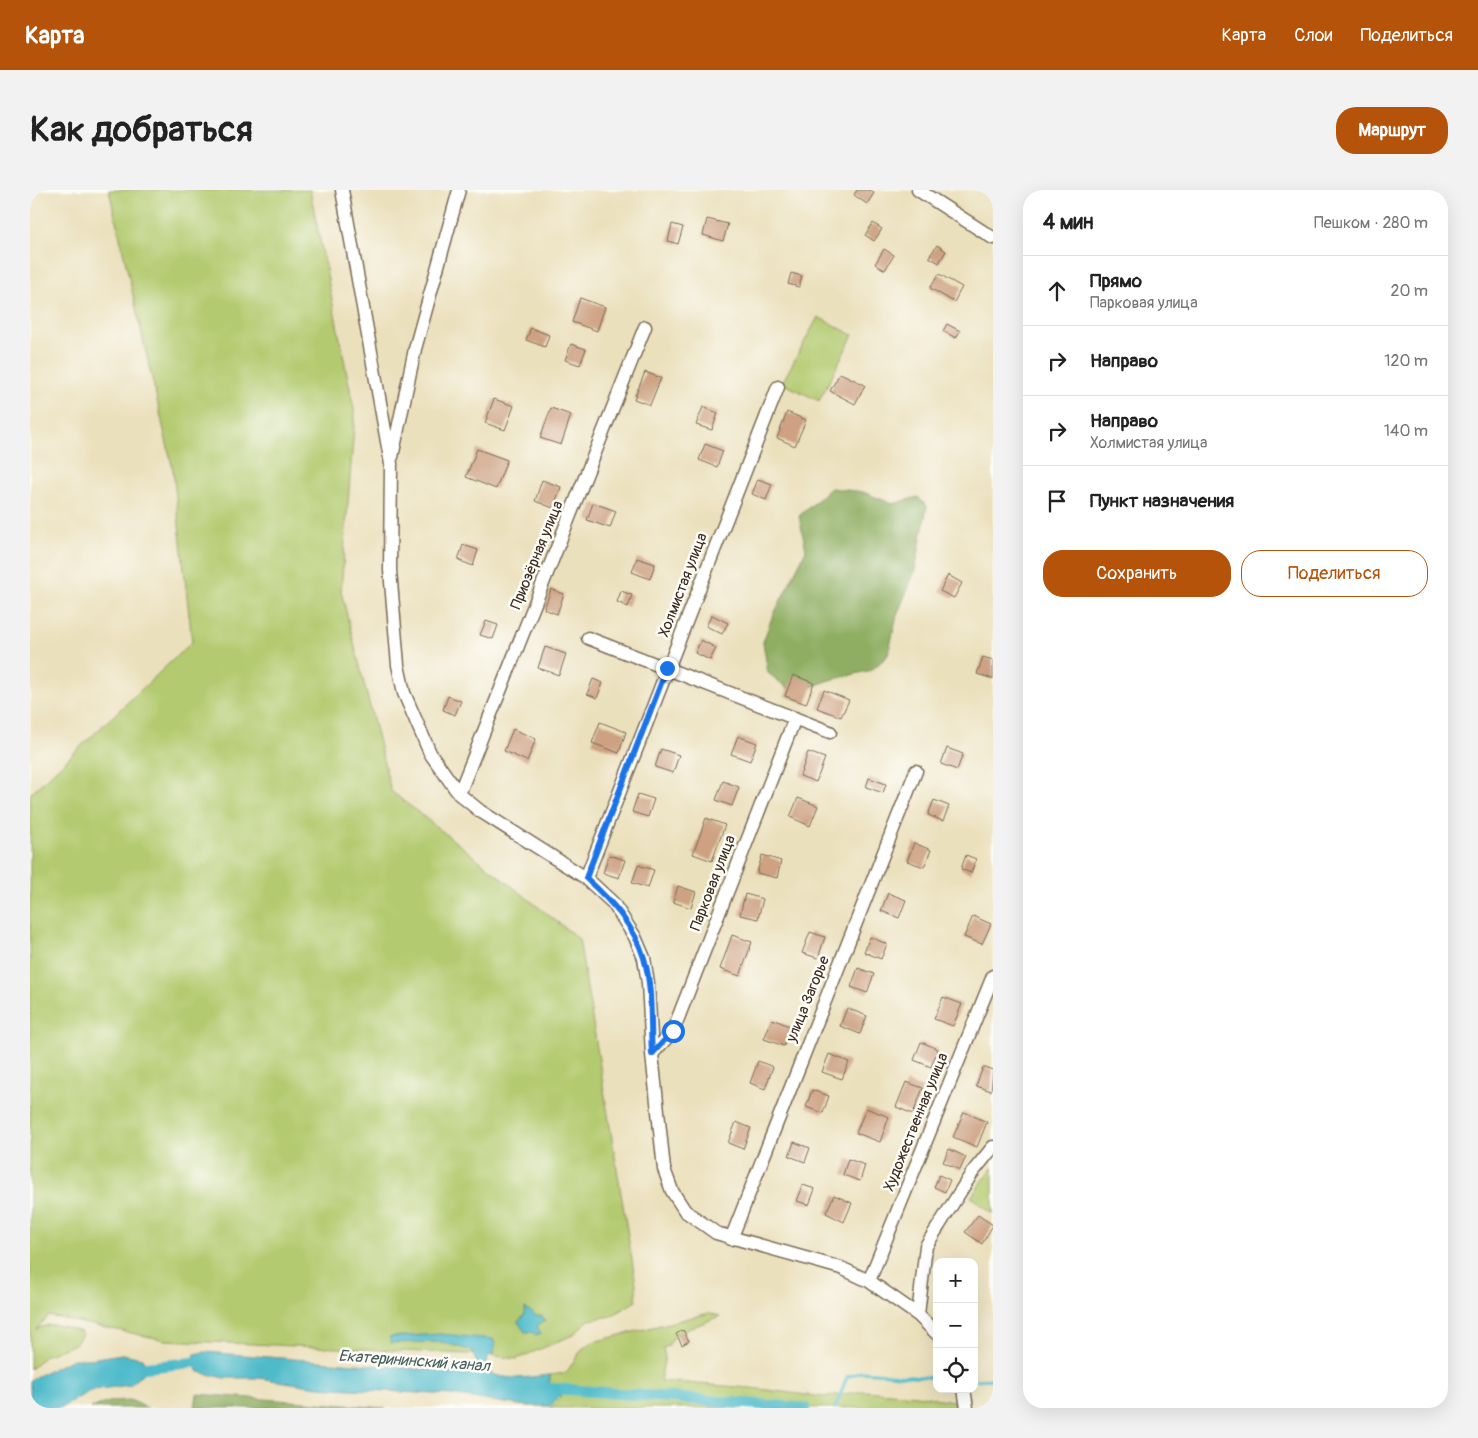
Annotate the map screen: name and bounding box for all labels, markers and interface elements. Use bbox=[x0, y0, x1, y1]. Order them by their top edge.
text: Карта bbox=[25, 21, 84, 50]
text: Карта bbox=[1222, 24, 1266, 47]
text: Слои bbox=[1294, 24, 1332, 47]
text: Поделиться bbox=[1360, 24, 1453, 47]
button: Маршрут bbox=[1336, 107, 1448, 154]
text: Как добраться bbox=[30, 108, 253, 152]
text: 4 мин bbox=[1043, 209, 1093, 236]
text: Пешком · 280 m bbox=[1314, 213, 1428, 233]
text: Прямо bbox=[1090, 269, 1142, 293]
icon: ahead bbox=[1043, 277, 1071, 305]
text: 20 m bbox=[1390, 281, 1428, 301]
text: Парковая улица bbox=[1090, 293, 1198, 313]
icon: right bbox=[1043, 347, 1071, 375]
text: Направо bbox=[1090, 349, 1158, 373]
text: 120 m bbox=[1384, 351, 1428, 371]
text: Направо bbox=[1090, 409, 1158, 433]
icon: right bbox=[1043, 417, 1071, 445]
text: 140 m bbox=[1384, 421, 1428, 441]
text: Холмистая улица bbox=[1090, 433, 1207, 453]
icon: arrive bbox=[1043, 487, 1071, 515]
text: Пункт назначения bbox=[1090, 489, 1234, 513]
street label: Приозёрная улица bbox=[507, 498, 567, 612]
street label: Холмистая улица bbox=[654, 530, 712, 640]
button: Сохранить bbox=[1043, 550, 1231, 597]
button: Поделиться bbox=[1241, 550, 1428, 597]
route end bbox=[656, 657, 679, 680]
street label: Парковая улица bbox=[686, 832, 740, 933]
street label: улица Загорье bbox=[782, 953, 834, 1046]
route start bbox=[662, 1020, 685, 1043]
street label: Художественная улица bbox=[880, 1050, 952, 1194]
map controls bbox=[933, 1258, 978, 1393]
button: + bbox=[933, 1258, 978, 1303]
button: − bbox=[933, 1303, 978, 1348]
water label: Екатерининский канал bbox=[338, 1346, 492, 1376]
button: locate bbox=[933, 1348, 978, 1393]

